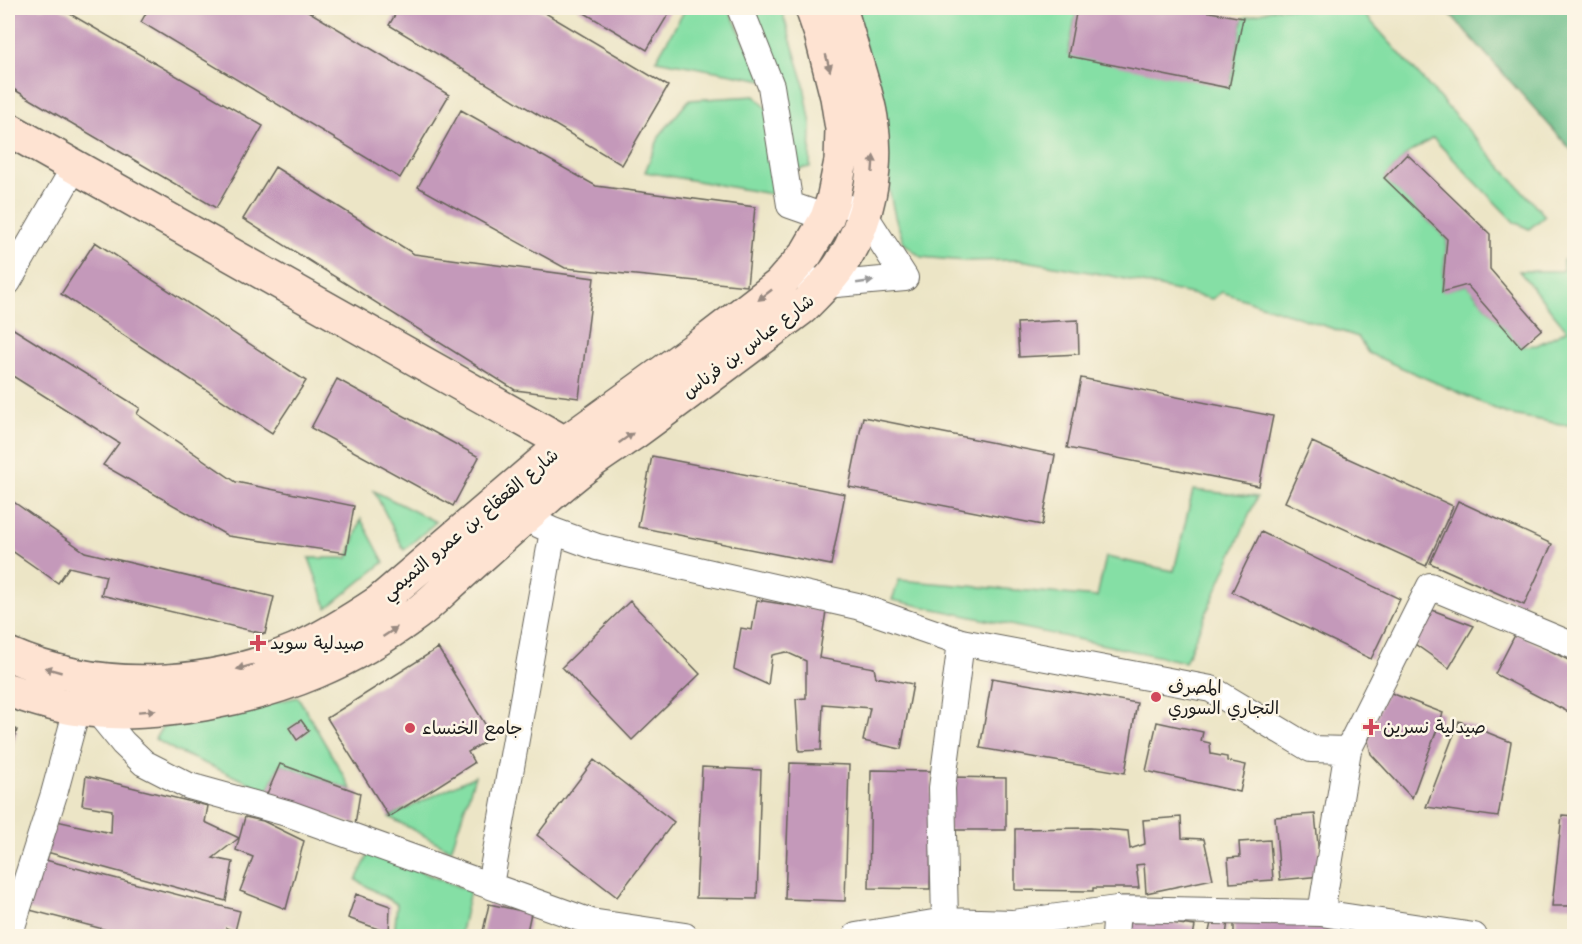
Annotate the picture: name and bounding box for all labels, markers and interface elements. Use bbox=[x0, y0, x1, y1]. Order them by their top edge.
one-way arrow bbox=[824, 54, 834, 73]
one-way arrow bbox=[868, 155, 878, 174]
one-way arrow bbox=[856, 277, 875, 286]
street label: شارع عباس بن فرناس bbox=[677, 288, 819, 404]
one-way arrow bbox=[758, 289, 773, 301]
one-way arrow bbox=[617, 432, 633, 444]
street label: شارع القعقاع بن عمرو التميمي bbox=[376, 443, 566, 608]
one-way arrow bbox=[381, 626, 397, 638]
place label: صيدلية سويد bbox=[270, 631, 364, 655]
marker: صيدلية سويد bbox=[251, 636, 265, 650]
one-way arrow bbox=[236, 663, 254, 672]
one-way arrow bbox=[44, 665, 62, 674]
place label: المصرف التجاري السوري bbox=[1168, 675, 1279, 721]
marker: المصرف التجاري السوري bbox=[1149, 690, 1163, 704]
one-way arrow bbox=[138, 707, 157, 716]
place label: صيدلية نسرين bbox=[1383, 715, 1486, 739]
place label: جامع الخنساء bbox=[422, 716, 523, 741]
marker: صيدلية نسرين bbox=[1364, 720, 1378, 734]
marker: جامع الخنساء bbox=[403, 721, 417, 735]

